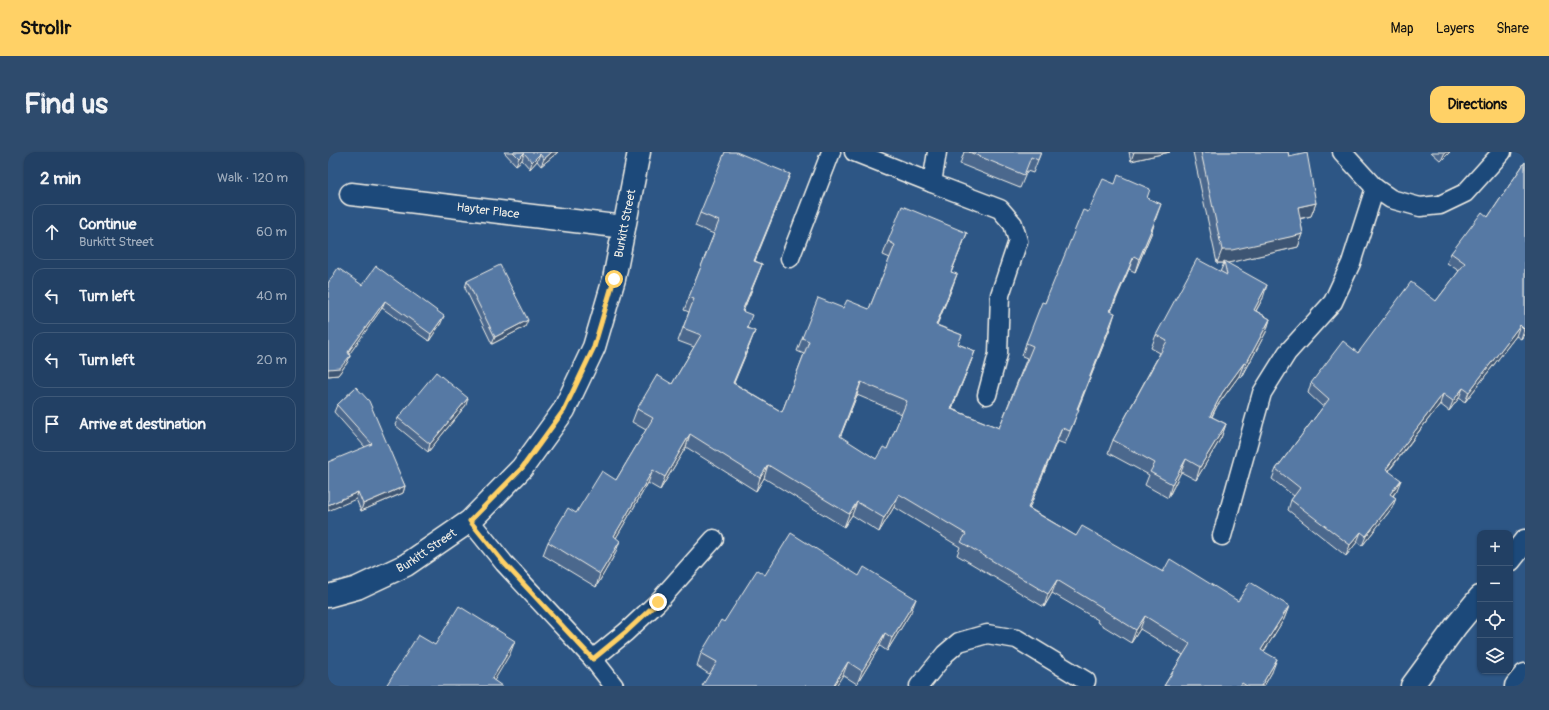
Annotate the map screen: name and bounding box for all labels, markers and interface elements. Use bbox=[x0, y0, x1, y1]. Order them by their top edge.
text: Strollr bbox=[20, 16, 71, 40]
text: Map bbox=[1391, 20, 1414, 37]
text: Layers bbox=[1436, 20, 1474, 37]
text: Share bbox=[1496, 20, 1529, 37]
button: Directions bbox=[1430, 86, 1525, 123]
text: Find us bbox=[24, 87, 108, 122]
text: 2 min bbox=[40, 168, 81, 189]
text: Walk · 120 m bbox=[217, 170, 288, 186]
street label: Burkitt Street bbox=[611, 188, 639, 259]
street label: Hayter Place bbox=[456, 199, 520, 222]
text: Continue bbox=[79, 215, 137, 234]
icon: ahead bbox=[41, 221, 63, 243]
text: 60 m bbox=[256, 224, 287, 240]
text: Burkitt Street bbox=[79, 234, 154, 250]
route start bbox=[605, 270, 623, 288]
icon: left bbox=[41, 285, 63, 307]
text: Turn left bbox=[79, 287, 135, 306]
text: 40 m bbox=[256, 288, 287, 304]
icon: left bbox=[41, 349, 63, 371]
text: Turn left bbox=[79, 351, 135, 370]
text: 20 m bbox=[256, 352, 287, 368]
icon: arrive bbox=[41, 413, 63, 435]
text: Arrive at destination bbox=[79, 415, 206, 434]
street label: Burkitt Street bbox=[394, 525, 459, 576]
map controls bbox=[1477, 530, 1513, 674]
button: + bbox=[1477, 530, 1513, 566]
button: − bbox=[1477, 566, 1513, 602]
route end bbox=[649, 593, 667, 611]
button: locate bbox=[1477, 602, 1513, 638]
button: layers bbox=[1477, 638, 1513, 674]

